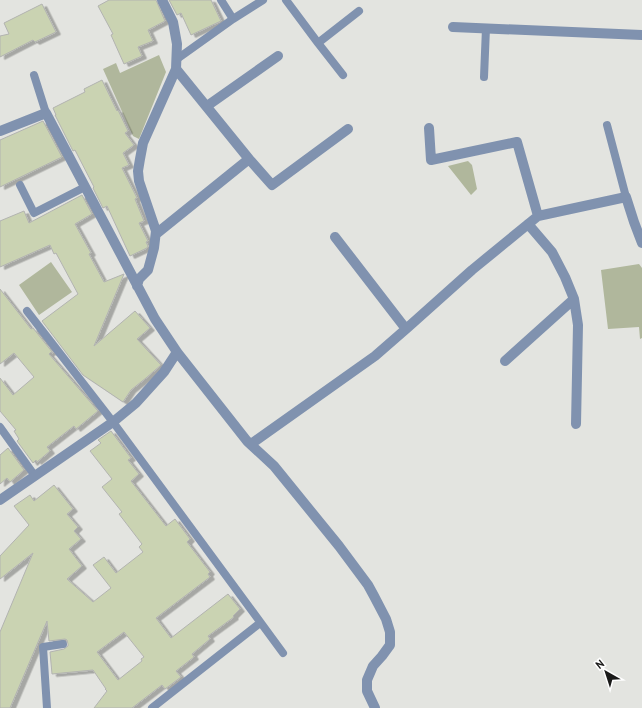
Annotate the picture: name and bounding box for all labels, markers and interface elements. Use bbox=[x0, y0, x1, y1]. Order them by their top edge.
north arrow bbox=[586, 652, 626, 692]
text: N bbox=[592, 657, 607, 672]

